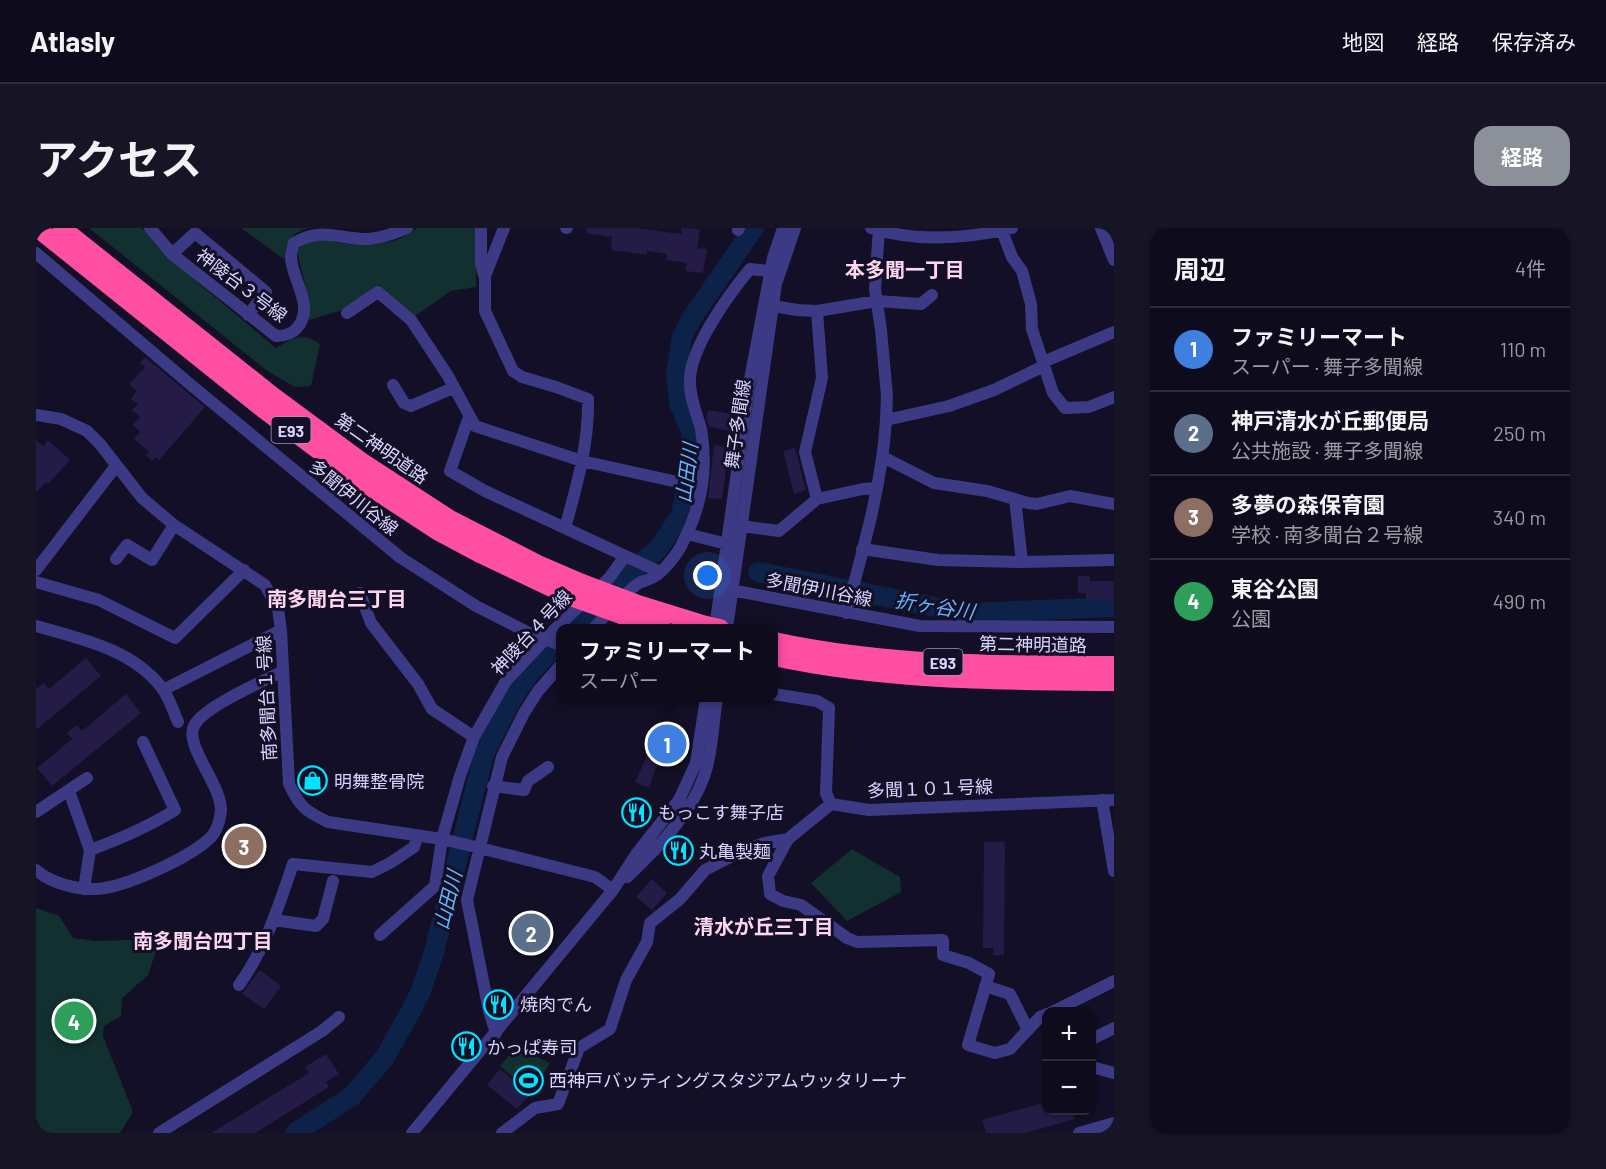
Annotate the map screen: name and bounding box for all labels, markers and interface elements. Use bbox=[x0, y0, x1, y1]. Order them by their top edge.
text: Atlasly bbox=[30, 24, 115, 58]
text: 地図 bbox=[1342, 29, 1384, 54]
text: 経路 bbox=[1417, 29, 1459, 54]
text: 保存済み bbox=[1492, 29, 1576, 54]
button: 経路 bbox=[1474, 126, 1570, 186]
text: アクセス bbox=[36, 133, 202, 183]
street label: 神陵台３号線 bbox=[192, 244, 292, 326]
text: 周辺 bbox=[1174, 253, 1226, 284]
text: 4件 bbox=[1515, 256, 1546, 280]
district label: 本多聞一丁目 bbox=[845, 257, 965, 281]
text: ファミリーマート bbox=[1231, 323, 1407, 349]
text: 1 bbox=[1190, 337, 1197, 361]
text: 110 m bbox=[1500, 337, 1546, 361]
text: スーパー · 舞子多聞線 bbox=[1231, 354, 1423, 378]
street label: 舞子多聞線 bbox=[720, 378, 754, 470]
text: 神戸清水が丘郵便局 bbox=[1231, 407, 1429, 433]
street label: 第二神明道路 bbox=[331, 408, 433, 488]
road number: E93 bbox=[272, 417, 310, 443]
text: 2 bbox=[1188, 421, 1199, 445]
text: 250 m bbox=[1493, 421, 1546, 445]
text: 公共施設 · 舞子多聞線 bbox=[1231, 438, 1423, 462]
water label: 山田川 bbox=[670, 440, 702, 504]
street label: 多聞伊川谷線 bbox=[305, 454, 403, 540]
text: 多夢の森保育園 bbox=[1231, 491, 1385, 517]
text: 3 bbox=[1188, 505, 1199, 529]
text: 340 m bbox=[1493, 505, 1546, 529]
text: 学校 · 南多聞台２号線 bbox=[1231, 522, 1423, 546]
your location bbox=[693, 561, 722, 590]
street label: 多聞伊川谷線 bbox=[764, 568, 874, 610]
text: 東谷公園 bbox=[1231, 575, 1319, 601]
street label: 神陵台４号線 bbox=[486, 585, 576, 679]
district label: 南多聞台三丁目 bbox=[267, 586, 407, 610]
water label: 折ヶ谷川 bbox=[894, 587, 978, 623]
text: 4 bbox=[1187, 589, 1200, 613]
text: 490 m bbox=[1493, 589, 1546, 613]
text: 公園 bbox=[1231, 606, 1271, 630]
popup bbox=[556, 624, 778, 702]
street label: 第二神明道路 bbox=[979, 632, 1087, 656]
street label: 南多聞台１号線 bbox=[252, 635, 280, 761]
text: ファミリーマート bbox=[579, 637, 755, 663]
road number: E93 bbox=[924, 649, 962, 675]
text: スーパー bbox=[579, 668, 659, 692]
pin: 1 bbox=[648, 722, 686, 766]
shop icon: 明舞整骨院 bbox=[297, 765, 329, 797]
place label: 明舞整骨院 bbox=[334, 770, 424, 792]
street label: 多聞１０１号線 bbox=[867, 775, 993, 801]
restaurant icon: もっこす舞子店 bbox=[621, 796, 653, 828]
place label: もっこす舞子店 bbox=[658, 801, 784, 823]
pin: 3 bbox=[224, 824, 264, 868]
restaurant icon: 丸亀製麺 bbox=[662, 835, 694, 867]
place label: 丸亀製麺 bbox=[699, 840, 771, 862]
water label: 山田川 bbox=[428, 866, 466, 932]
pin: 2 bbox=[512, 910, 550, 956]
district label: 清水が丘三丁目 bbox=[694, 914, 834, 938]
district label: 南多聞台四丁目 bbox=[133, 928, 273, 952]
restaurant icon: 焼肉でん bbox=[483, 988, 515, 1020]
place label: 焼肉でん bbox=[520, 993, 592, 1015]
pin: 4 bbox=[54, 998, 93, 1044]
map controls bbox=[1042, 1007, 1096, 1115]
button: + bbox=[1042, 1007, 1096, 1061]
restaurant icon: かっぱ寿司 bbox=[450, 1031, 482, 1063]
place label: かっぱ寿司 bbox=[487, 1036, 577, 1058]
button: − bbox=[1042, 1061, 1096, 1115]
sports icon: 西神戸バッティングスタジアムウッタリーナ bbox=[512, 1064, 544, 1096]
place label: 西神戸バッティングスタジアムウッタリーナ bbox=[549, 1069, 907, 1091]

